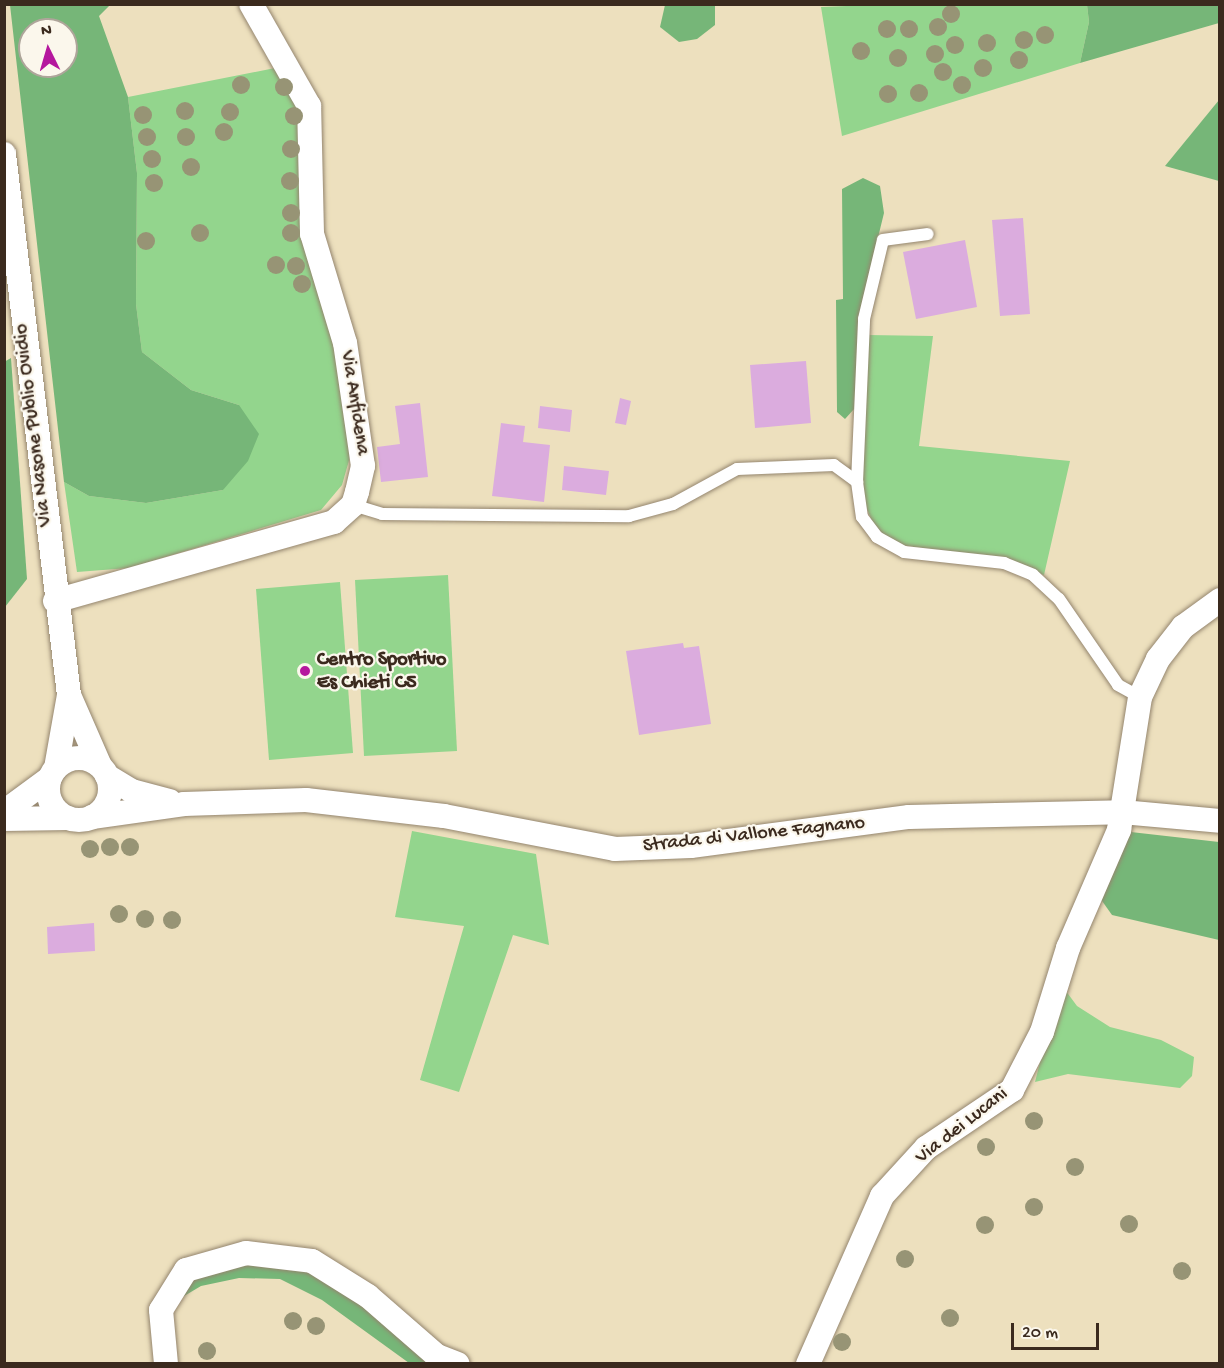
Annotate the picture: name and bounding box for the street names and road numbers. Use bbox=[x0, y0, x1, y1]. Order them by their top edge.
street label: Via Nasone Publio Ovidio bbox=[10, 322, 58, 528]
street label: Via Anfidena bbox=[334, 349, 374, 457]
street label: Strada di Vallone Fagnano bbox=[642, 811, 866, 859]
street label: Via dei Lucani bbox=[911, 1082, 1013, 1170]

